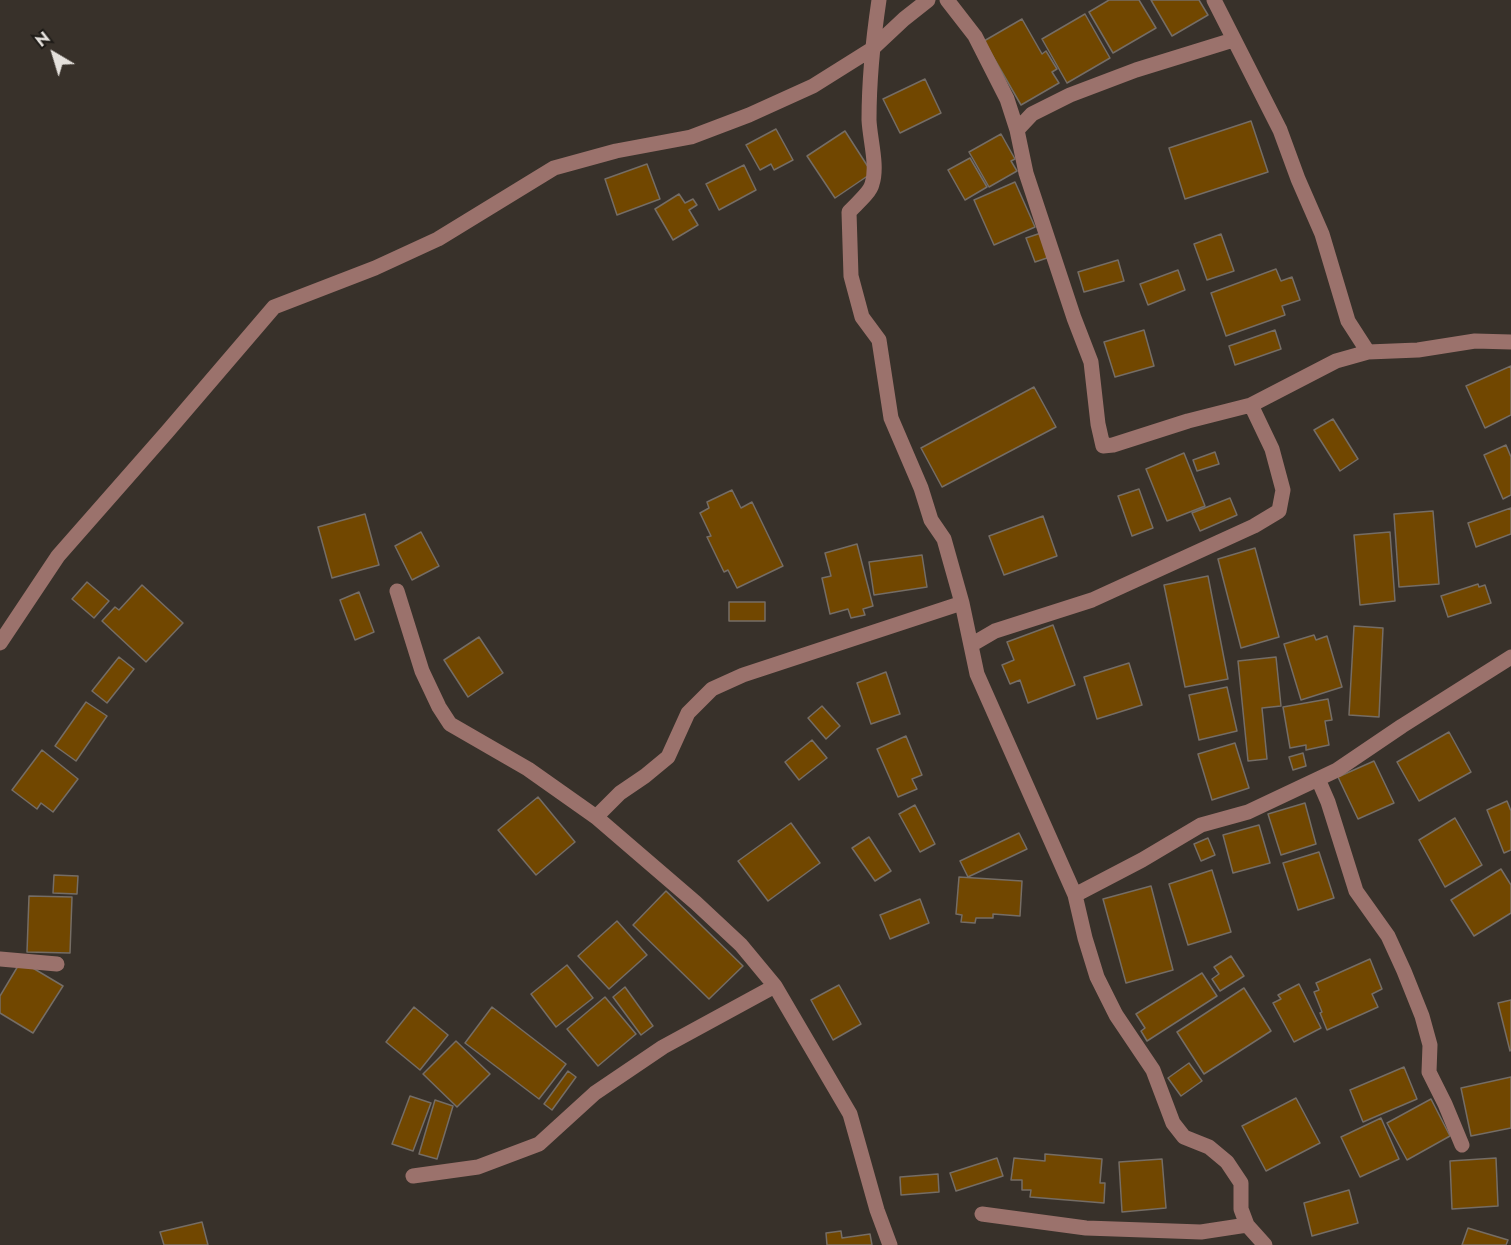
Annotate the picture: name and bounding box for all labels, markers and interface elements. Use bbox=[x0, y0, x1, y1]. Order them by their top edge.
north arrow bbox=[24, 24, 84, 84]
text: N bbox=[31, 26, 55, 52]

